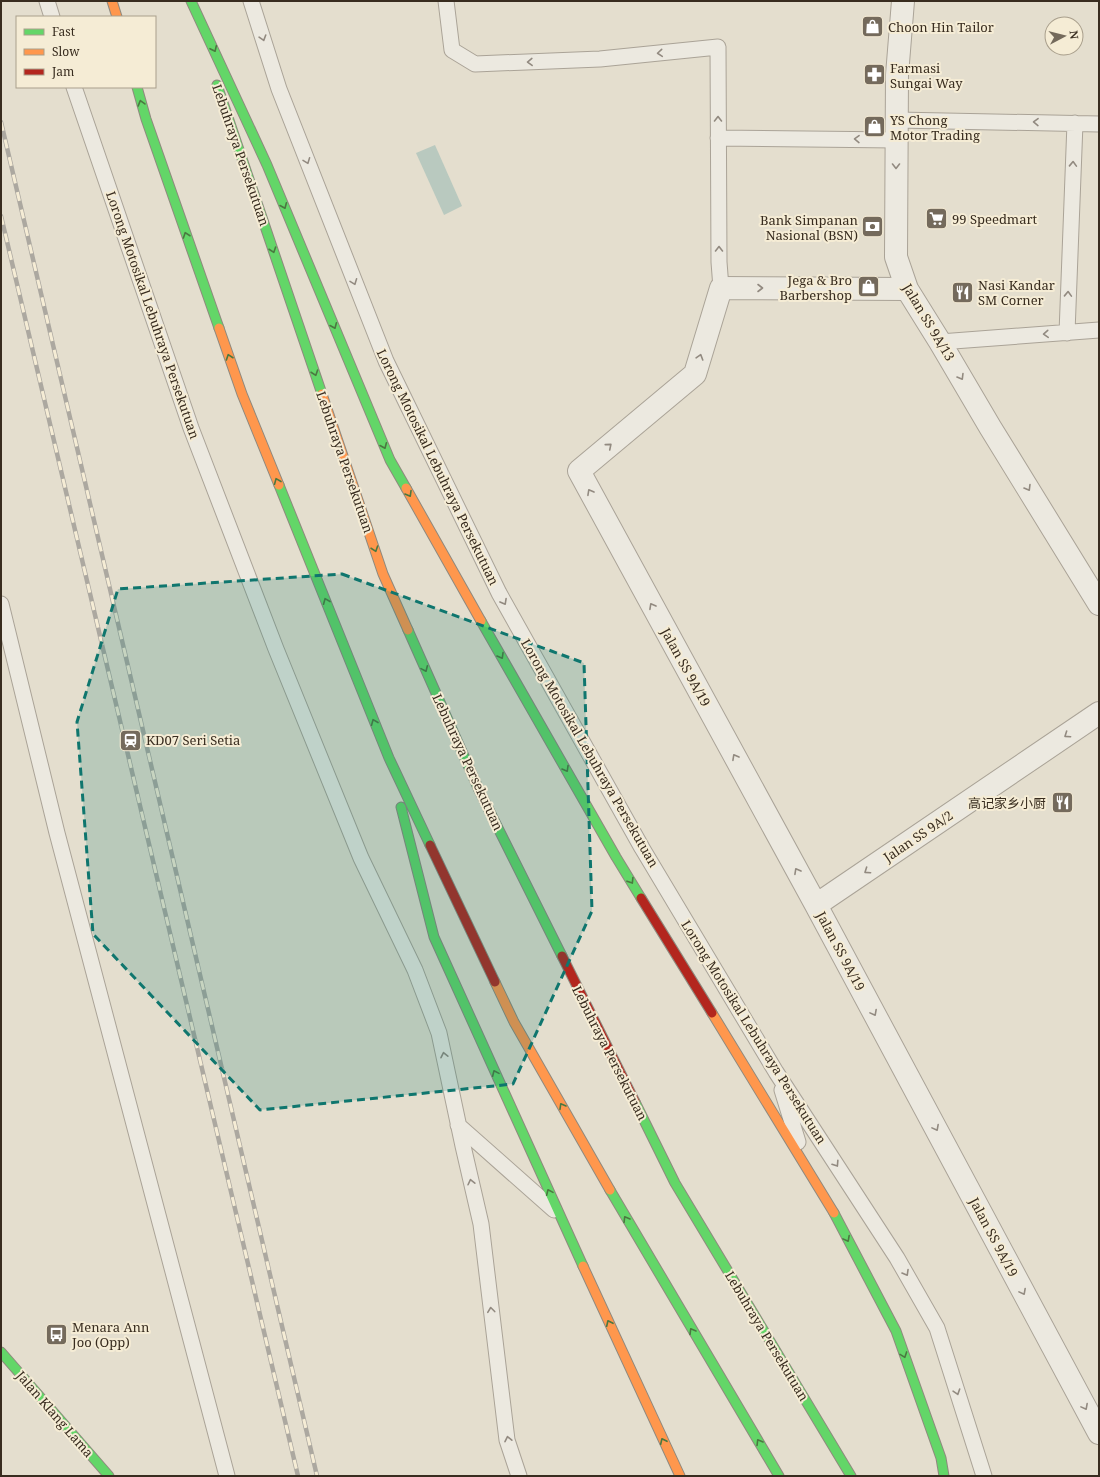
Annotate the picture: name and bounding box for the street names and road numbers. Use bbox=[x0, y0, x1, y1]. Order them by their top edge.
street label: Lebuhraya Persekutuan bbox=[208, 82, 274, 229]
street label: Lorong Motosikal Lebuhraya Persekutuan bbox=[102, 189, 204, 442]
street label: Jalan SS 9A/13 bbox=[898, 279, 959, 364]
street label: Lorong Motosikal Lebuhraya Persekutuan bbox=[373, 346, 504, 589]
street label: Lebuhraya Persekutuan bbox=[312, 389, 378, 536]
street label: Jalan SS 9A/19 bbox=[656, 624, 715, 710]
street label: Lorong Motosikal Lebuhraya Persekutuan bbox=[517, 636, 663, 871]
street label: Lebuhraya Persekutuan bbox=[428, 691, 508, 834]
street label: Jalan SS 9A/2 bbox=[879, 806, 956, 866]
street label: Jalan SS 9A/19 bbox=[812, 907, 869, 994]
street label: Lorong Motosikal Lebuhraya Persekutuan bbox=[677, 917, 831, 1148]
street label: Lebuhraya Persekutuan bbox=[568, 983, 652, 1124]
street label: Jalan SS 9A/19 bbox=[965, 1193, 1022, 1280]
street label: Lebuhraya Persekutuan bbox=[721, 1268, 813, 1405]
street label: Jalan Klang Lama bbox=[12, 1366, 98, 1461]

